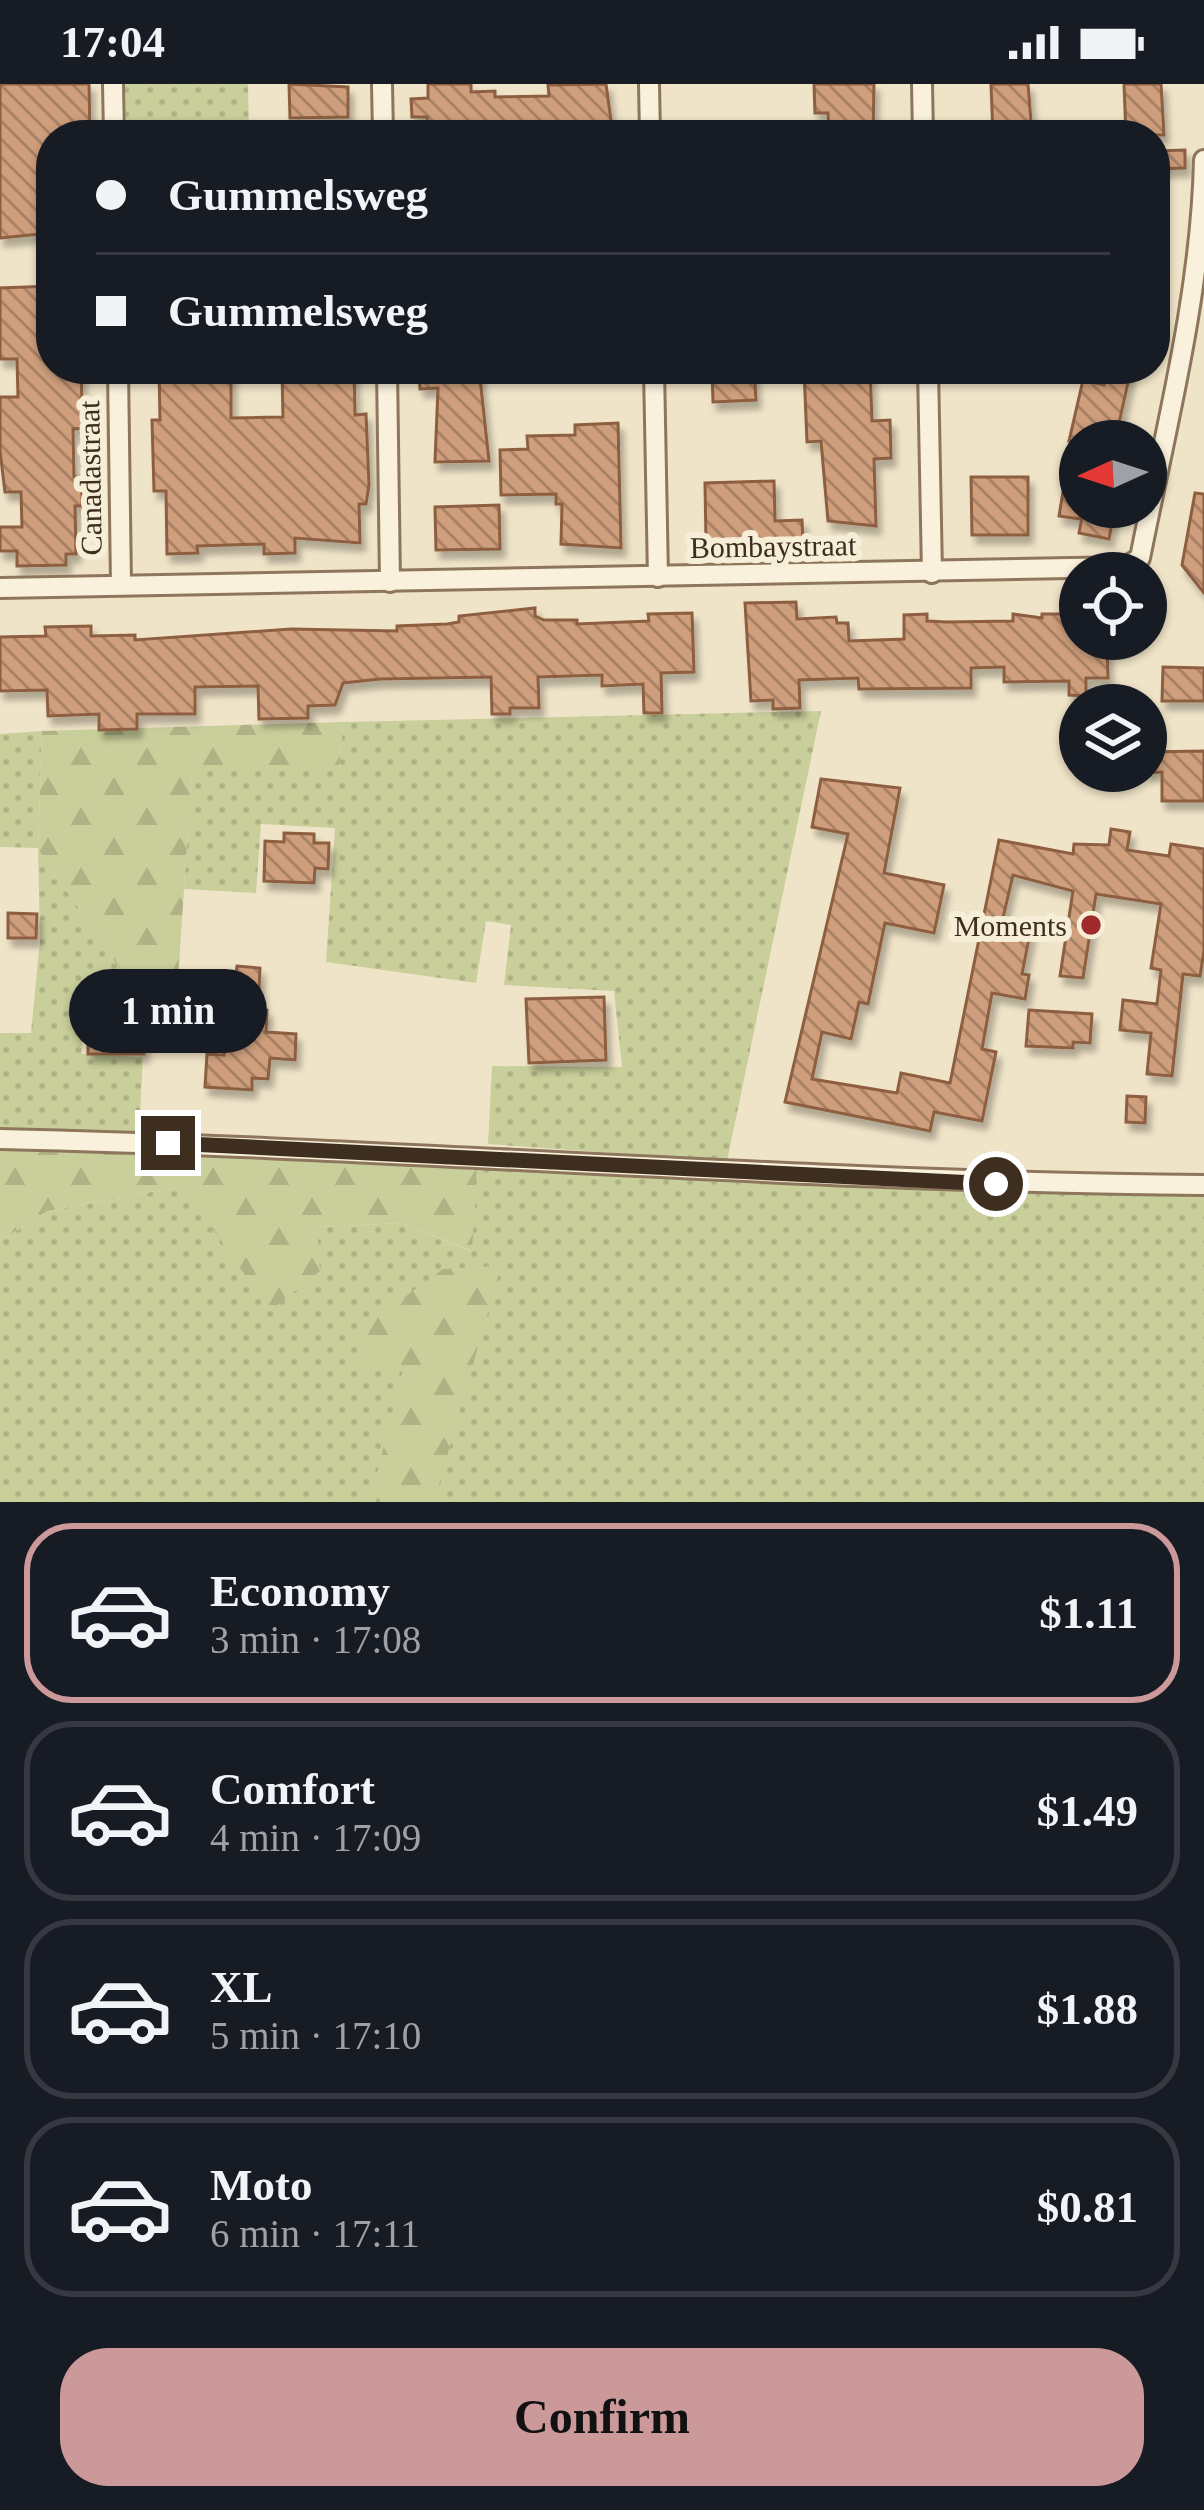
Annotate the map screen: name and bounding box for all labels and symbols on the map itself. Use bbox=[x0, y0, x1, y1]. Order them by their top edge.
street label: Canadastraat bbox=[72, 400, 108, 556]
north arrow bbox=[1059, 420, 1167, 528]
street label: Bombaystraat bbox=[689, 528, 857, 564]
place label: Moments bbox=[954, 909, 1067, 942]
marker: Moments bbox=[1078, 912, 1104, 938]
callout: 1 min bbox=[69, 969, 267, 1053]
route end bbox=[141, 1116, 195, 1170]
route start bbox=[969, 1157, 1023, 1211]

